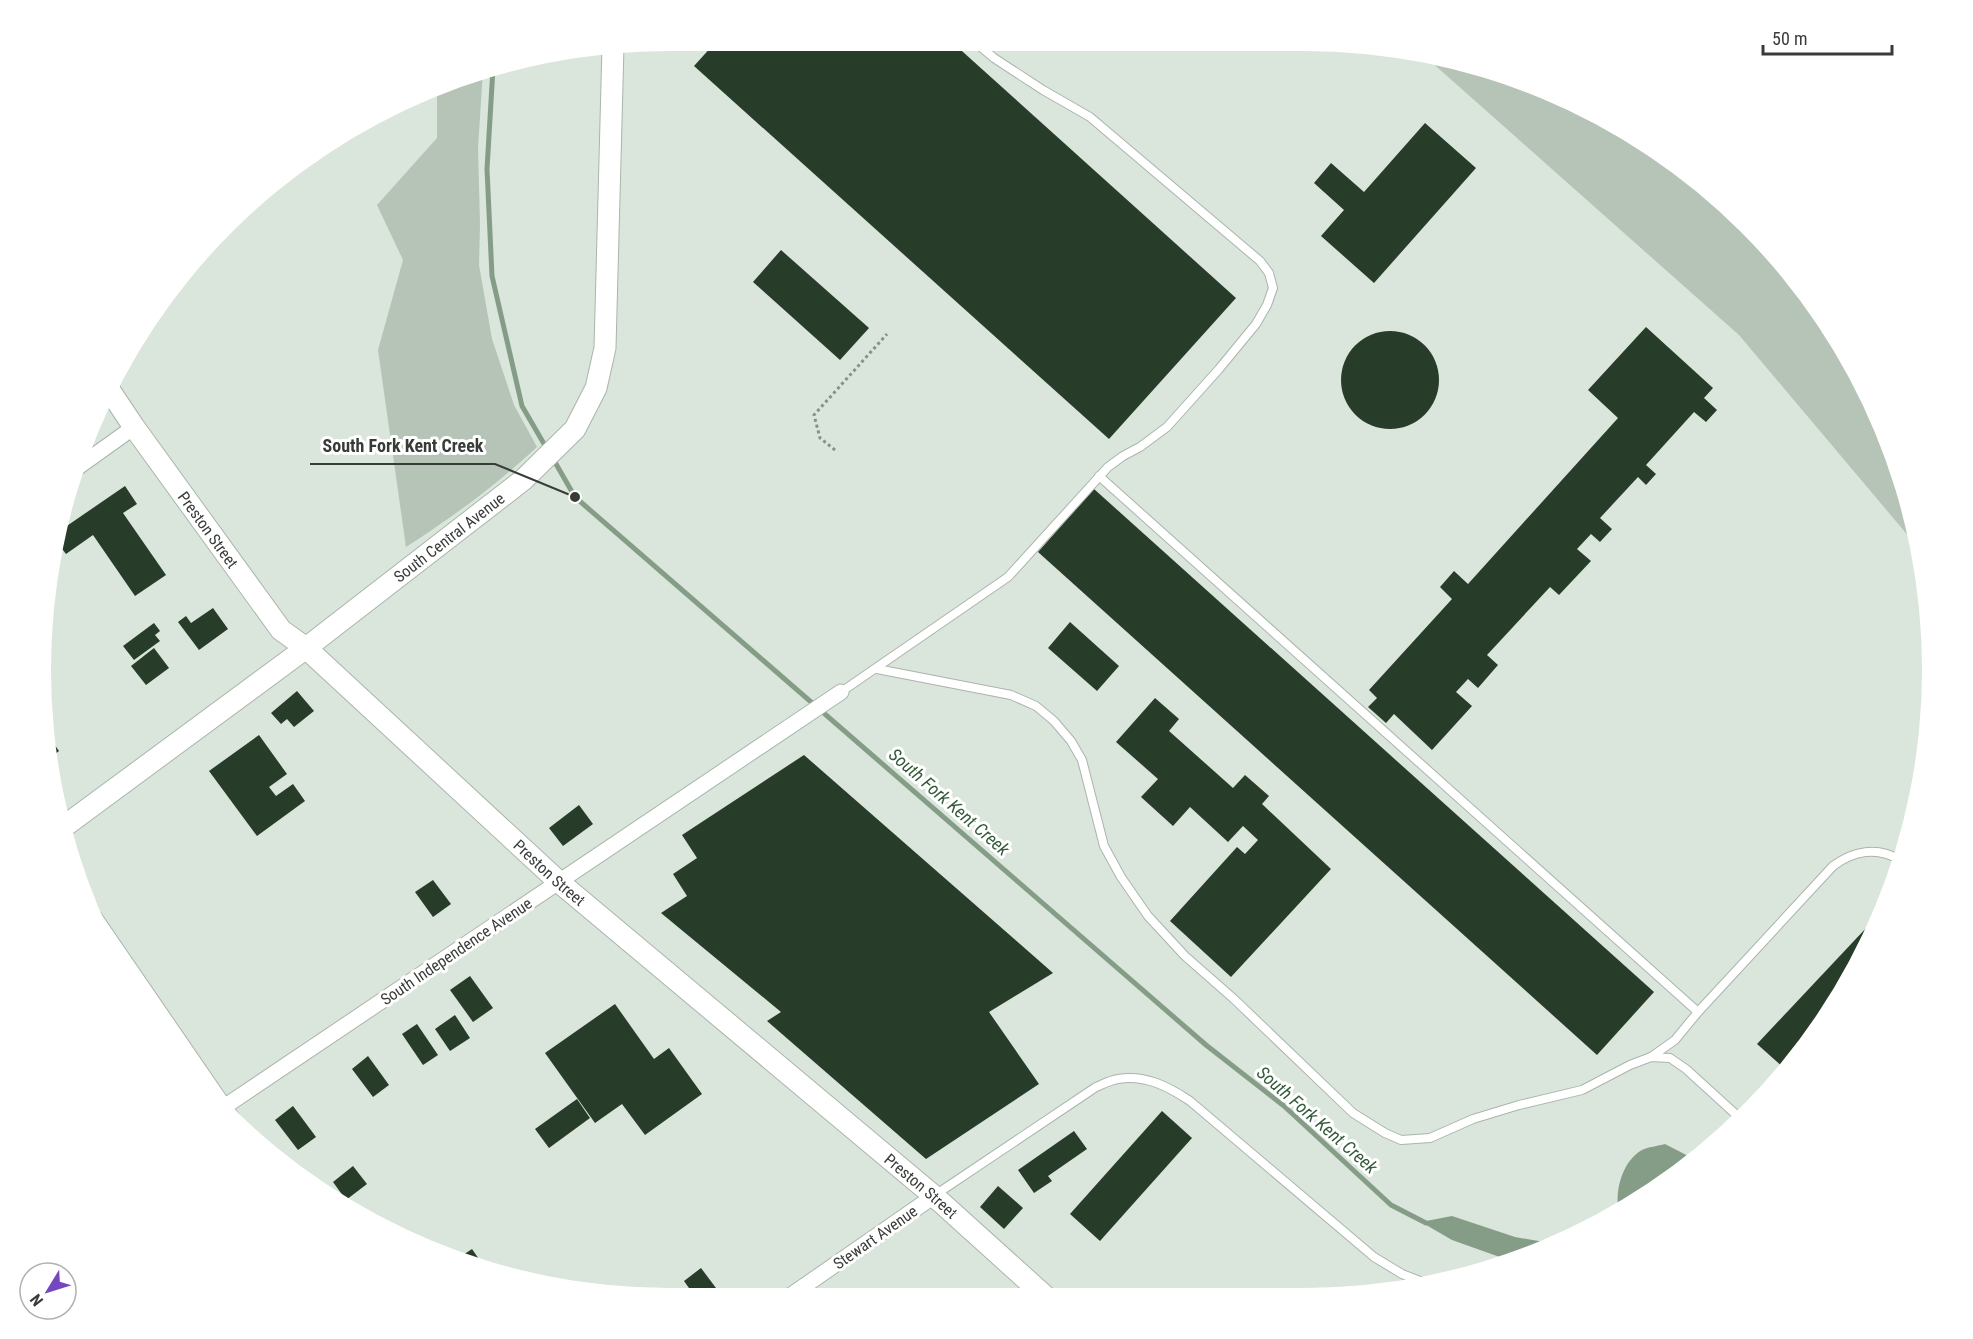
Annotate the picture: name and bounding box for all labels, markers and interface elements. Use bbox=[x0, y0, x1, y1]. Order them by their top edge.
scale bar bbox=[1763, 18, 1892, 56]
text: 50 m bbox=[1772, 28, 1807, 49]
callout: South Fork Kent Creek bbox=[310, 428, 495, 464]
text: South Fork Kent Creek bbox=[323, 435, 484, 456]
street label: Preston Street bbox=[174, 488, 242, 572]
street label: South Central Avenue bbox=[390, 489, 508, 587]
water label: South Fork Kent Creek bbox=[885, 744, 1015, 860]
street label: Preston Street bbox=[509, 836, 589, 910]
street label: South Independence Avenue bbox=[377, 894, 536, 1009]
water label: South Fork Kent Creek bbox=[1253, 1062, 1383, 1178]
street label: Preston Street bbox=[881, 1150, 961, 1223]
street label: Stewart Avenue bbox=[830, 1201, 921, 1273]
north arrow bbox=[18, 1261, 78, 1321]
text: N bbox=[26, 1290, 47, 1310]

